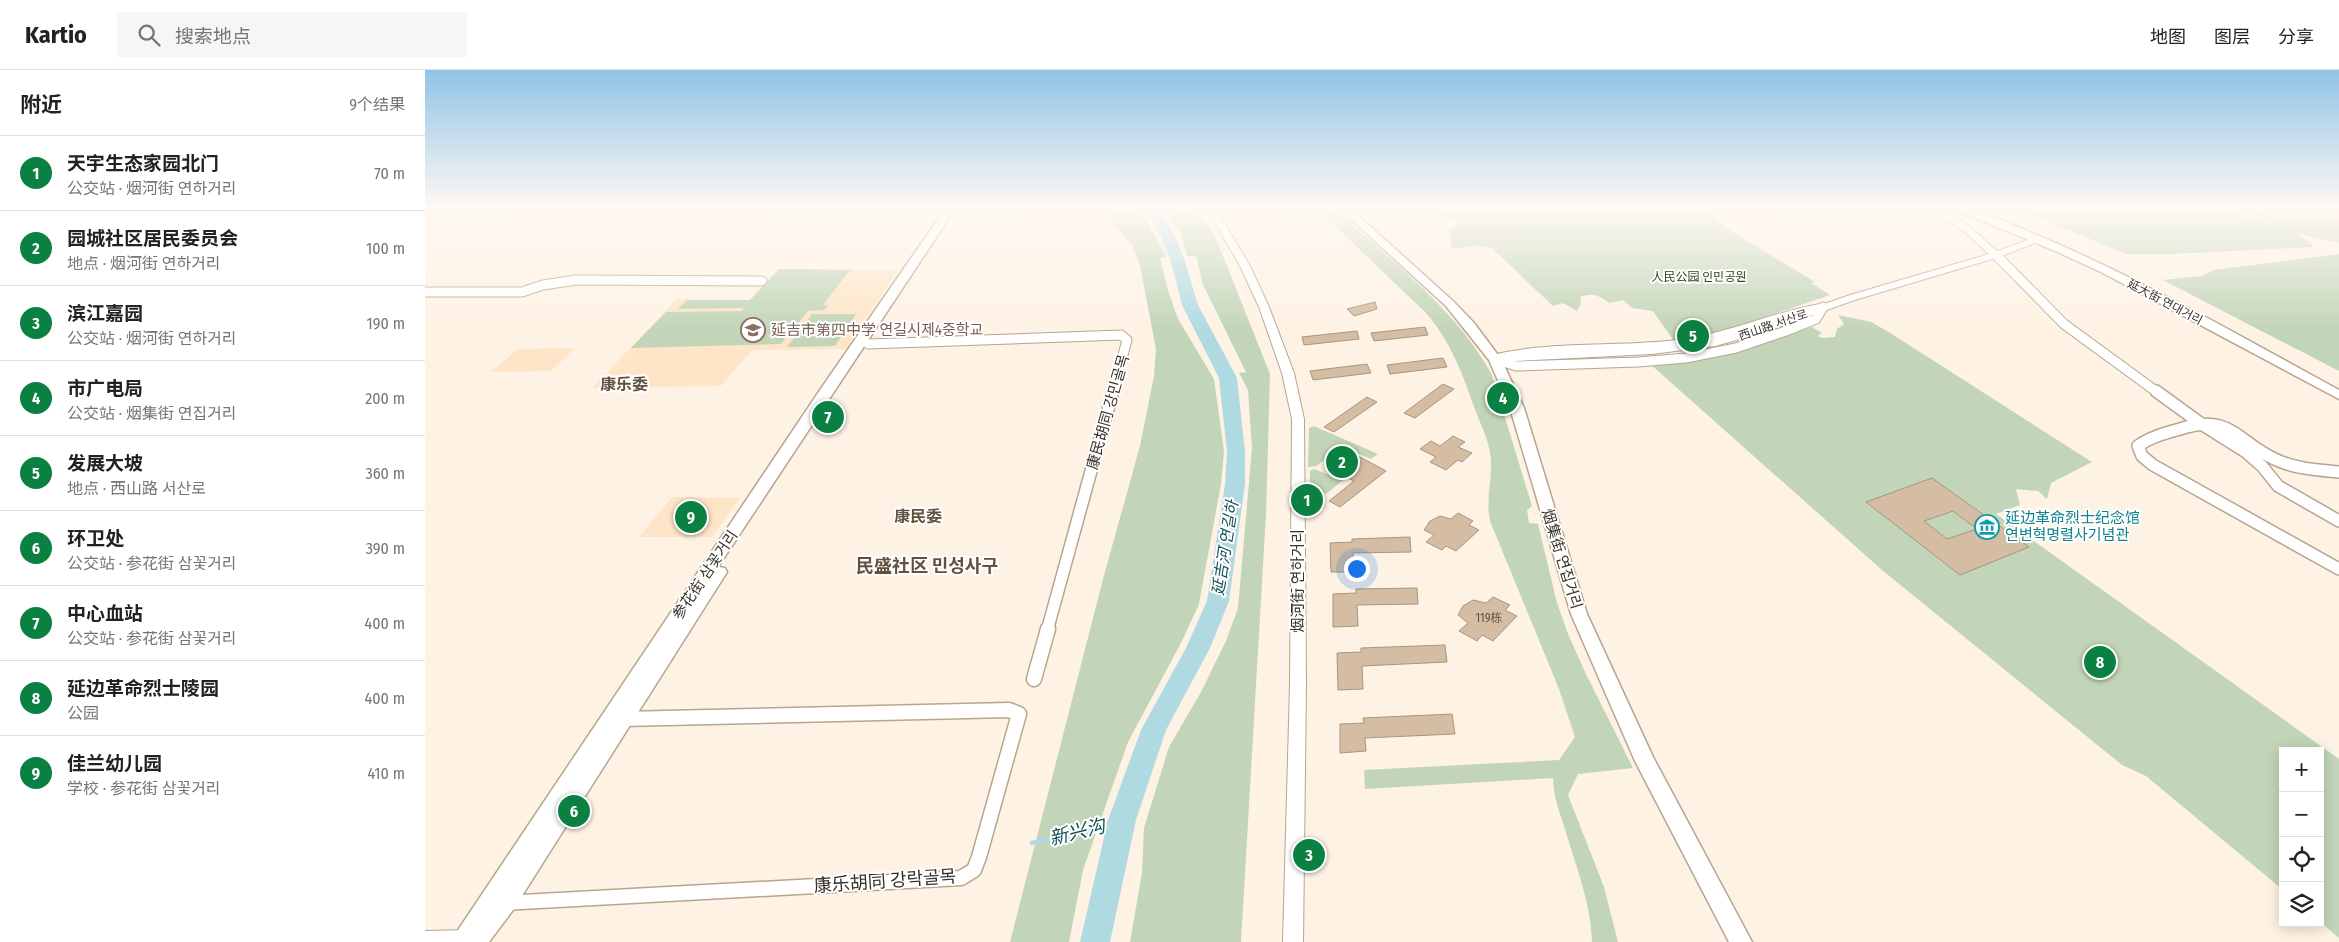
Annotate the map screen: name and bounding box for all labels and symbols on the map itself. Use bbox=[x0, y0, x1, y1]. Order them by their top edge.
park label: 人民公园 인민공원 bbox=[1652, 270, 1746, 284]
street label: 延大街 연대거리 bbox=[2125, 276, 2205, 328]
street label: 西山路 서산로 bbox=[1737, 307, 1809, 343]
school or university icon: 延吉市第四中学 연길시제4중학교 bbox=[740, 317, 766, 343]
pin: 5 bbox=[1677, 317, 1709, 355]
place label: 延吉市第四中学 연길시제4중학교 bbox=[771, 321, 983, 339]
street label: 康民胡同 강민골목 bbox=[1083, 352, 1133, 472]
district label: 康乐委 bbox=[600, 375, 648, 394]
pin: 4 bbox=[1487, 379, 1519, 417]
pin: 7 bbox=[812, 398, 844, 436]
pin: 2 bbox=[1326, 443, 1358, 481]
pin: 1 bbox=[1291, 481, 1323, 519]
water label: 延吉河 연길하 bbox=[1208, 497, 1242, 597]
pin: 9 bbox=[675, 498, 707, 536]
district label: 康民委 bbox=[894, 507, 942, 526]
street label: 烟集街 연집거리 bbox=[1538, 507, 1586, 611]
place label: 延边革命烈士纪念馆 연변혁명렬사기념관 bbox=[2005, 509, 2140, 544]
museum icon: 延边革命烈士纪念馆 연변혁명렬사기념관 bbox=[1974, 514, 2000, 540]
street label: 参花街 삼꽃거리 bbox=[669, 527, 741, 623]
street label: 烟河街 연하거리 bbox=[1289, 529, 1307, 633]
district label: 民盛社区 민성사구 bbox=[856, 555, 998, 577]
your location bbox=[1344, 556, 1370, 582]
house number: 119栋 bbox=[1475, 611, 1503, 625]
pin: 8 bbox=[2084, 643, 2116, 681]
pin: 6 bbox=[558, 792, 590, 830]
water label: 新兴沟 bbox=[1047, 813, 1109, 850]
pin: 3 bbox=[1293, 836, 1325, 874]
street label: 康乐胡同 강락골목 bbox=[813, 865, 957, 897]

